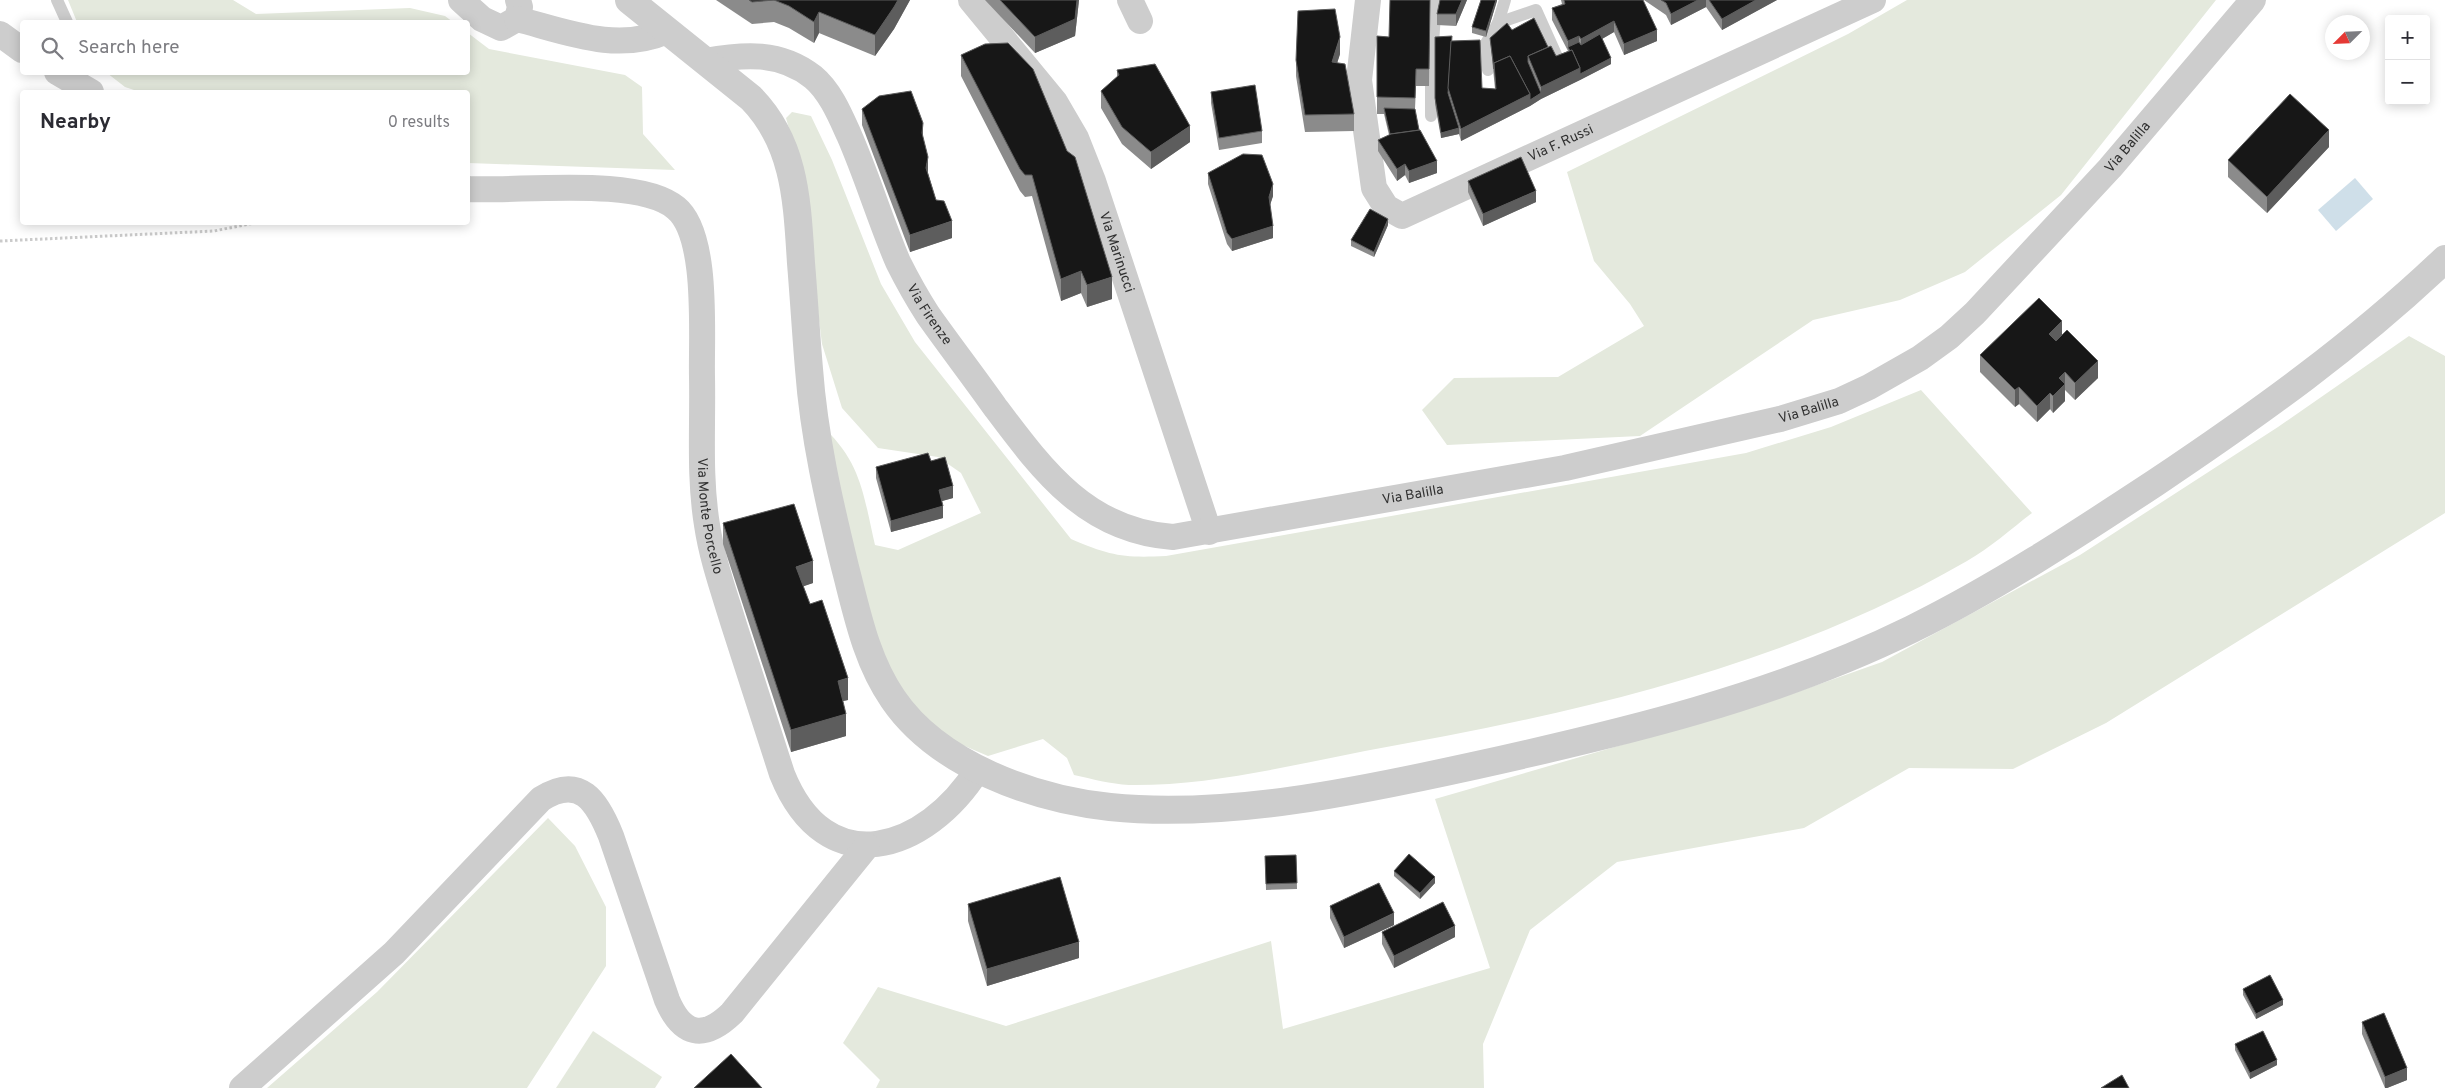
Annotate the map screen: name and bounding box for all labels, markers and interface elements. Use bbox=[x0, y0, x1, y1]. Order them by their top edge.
north arrow bbox=[2325, 15, 2370, 60]
map controls bbox=[2385, 15, 2430, 105]
button: + bbox=[2385, 15, 2430, 60]
search box bbox=[20, 20, 470, 75]
icon: search bbox=[38, 34, 66, 62]
text: Search here bbox=[78, 36, 180, 60]
button: − bbox=[2385, 60, 2430, 105]
text: Nearby bbox=[40, 109, 111, 136]
text: 0 results bbox=[388, 113, 450, 133]
street label: Via Balilla bbox=[2101, 118, 2154, 176]
street label: Via F. Russi bbox=[1525, 121, 1596, 166]
street label: Via Marinucci bbox=[1095, 210, 1138, 295]
street label: Via Firenze bbox=[903, 281, 955, 348]
street label: Via Balilla bbox=[1777, 393, 1841, 427]
street label: Via Monte Porcello bbox=[693, 458, 726, 576]
street label: Via Balilla bbox=[1381, 481, 1445, 509]

